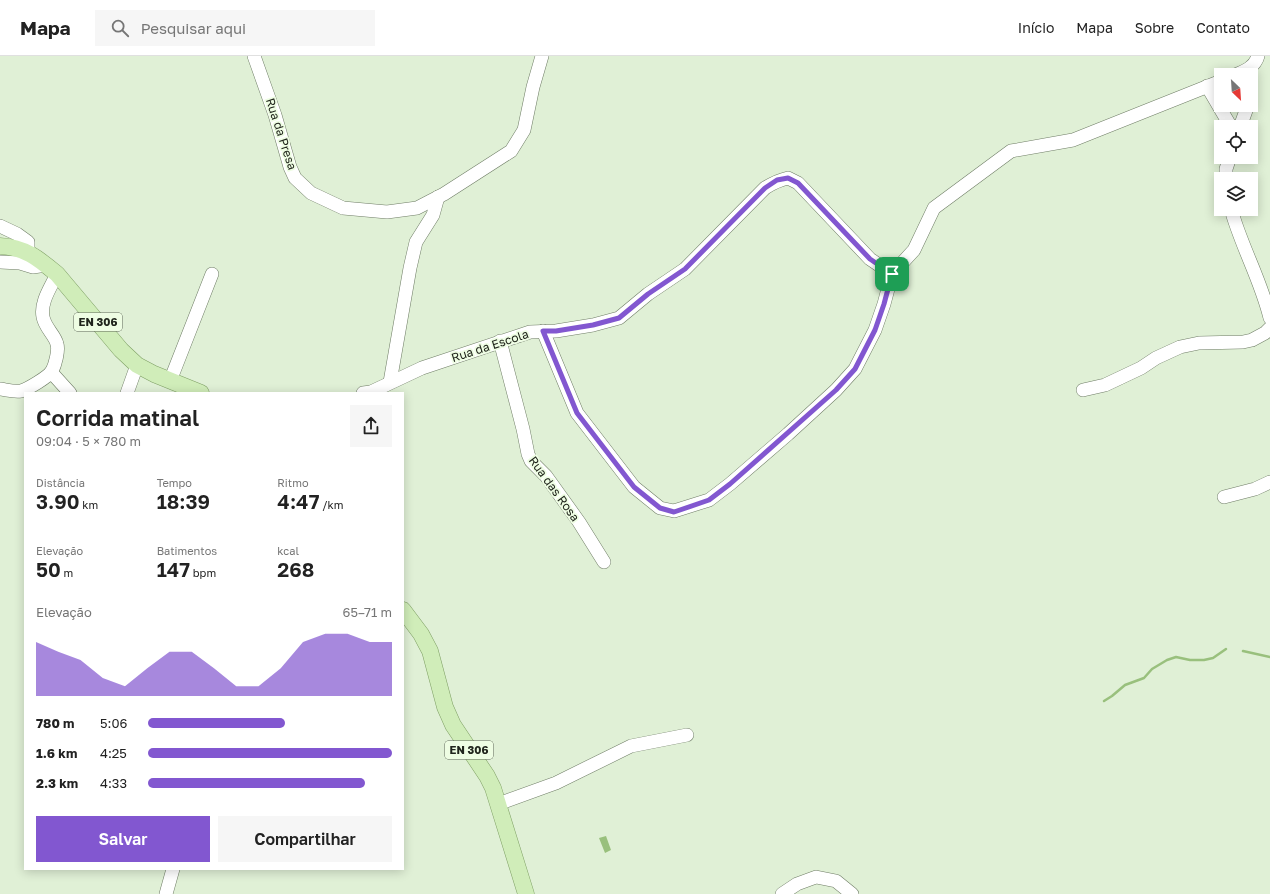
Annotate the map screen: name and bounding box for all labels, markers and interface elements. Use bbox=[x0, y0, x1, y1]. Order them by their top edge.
search box bbox=[95, 10, 375, 46]
text: Mapa bbox=[20, 16, 71, 39]
icon: search bbox=[109, 17, 131, 39]
text: Pesquisar aqui bbox=[141, 19, 246, 37]
text: Início bbox=[1018, 19, 1054, 36]
text: Mapa bbox=[1076, 19, 1113, 36]
text: Sobre bbox=[1135, 19, 1174, 36]
text: Contato bbox=[1196, 19, 1250, 36]
north arrow bbox=[1214, 68, 1258, 112]
map controls bbox=[1214, 68, 1258, 216]
street label: Rua da Presa bbox=[263, 96, 300, 172]
button: locate bbox=[1214, 120, 1258, 164]
button: layers bbox=[1214, 172, 1258, 216]
pin bbox=[875, 257, 909, 291]
icon: arrive bbox=[881, 263, 903, 285]
road number: EN 306 bbox=[74, 313, 122, 331]
street label: Rua da Escola bbox=[449, 326, 530, 365]
text: Corrida matinal bbox=[36, 404, 199, 431]
button: share bbox=[350, 405, 392, 447]
text: 09:04 · 5 × 780 m bbox=[36, 433, 141, 449]
street label: Rua das Rosa bbox=[526, 453, 583, 524]
text: Distância bbox=[36, 476, 85, 489]
text: Tempo bbox=[157, 476, 192, 489]
text: Ritmo bbox=[277, 476, 309, 489]
text: 3.90 bbox=[36, 489, 80, 513]
text: 18:39 bbox=[157, 489, 210, 513]
text: 4:47 bbox=[277, 489, 319, 513]
text: km bbox=[80, 498, 98, 511]
text: /km bbox=[319, 498, 343, 511]
text: Elevação bbox=[36, 544, 83, 557]
text: Batimentos bbox=[157, 544, 217, 557]
text: kcal bbox=[277, 544, 299, 557]
text: 50 bbox=[36, 557, 61, 581]
text: 147 bbox=[157, 557, 190, 581]
text: 268 bbox=[277, 557, 314, 581]
text: m bbox=[61, 566, 73, 579]
text: bpm bbox=[190, 566, 216, 579]
text: Elevação bbox=[36, 604, 92, 620]
text: 65–71 m bbox=[343, 604, 392, 620]
text: 780 m bbox=[36, 715, 74, 731]
text: 5:06 bbox=[100, 715, 127, 731]
road number: EN 306 bbox=[445, 741, 493, 759]
text: 1.6 km bbox=[36, 745, 77, 761]
text: 4:25 bbox=[100, 745, 127, 761]
text: 2.3 km bbox=[36, 775, 78, 791]
text: 4:33 bbox=[100, 775, 127, 791]
button: Salvar bbox=[36, 816, 210, 862]
button: Compartilhar bbox=[218, 816, 392, 862]

